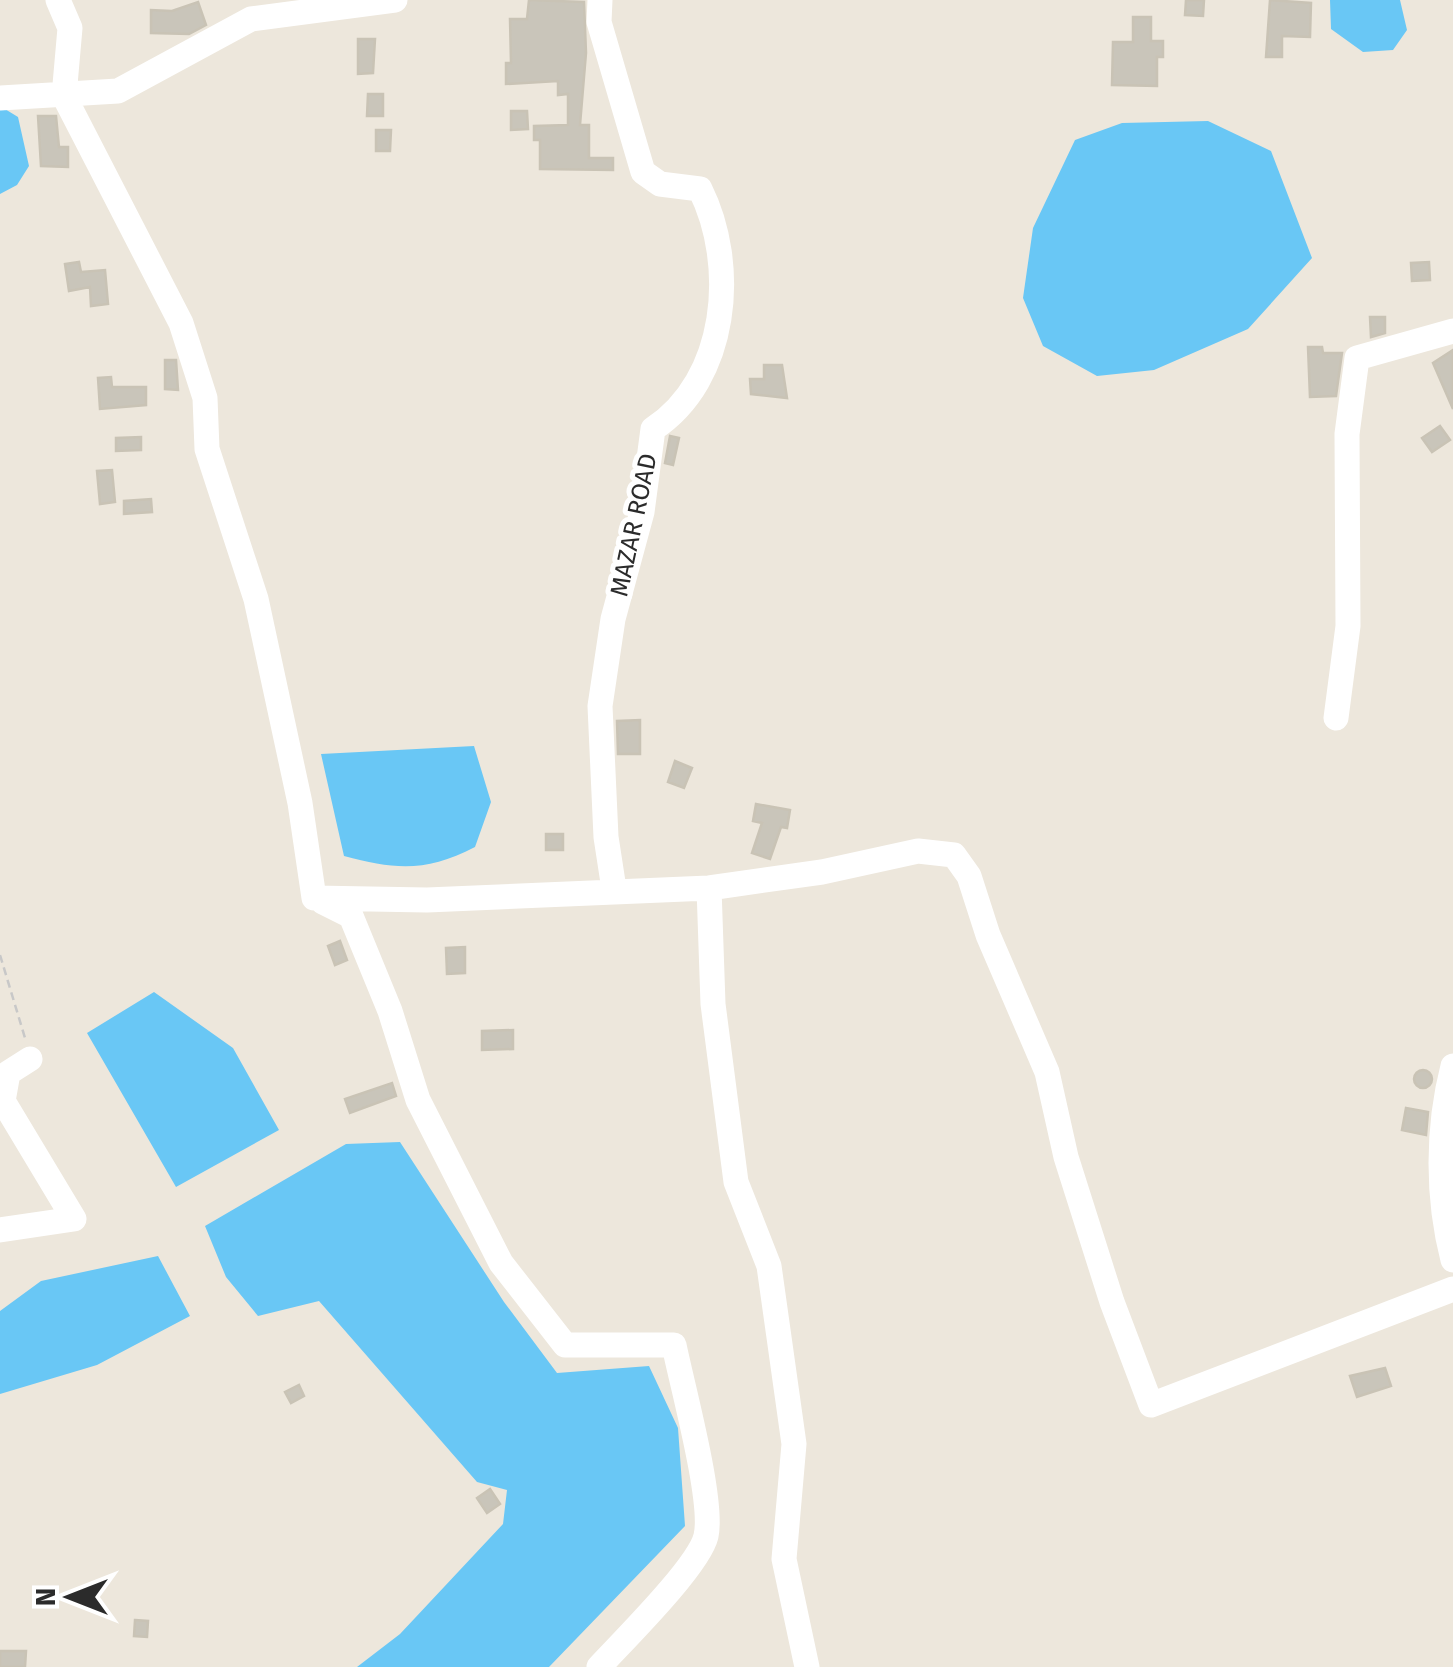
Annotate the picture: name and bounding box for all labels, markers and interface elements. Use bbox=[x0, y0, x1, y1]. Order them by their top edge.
street label: MAZAR ROAD bbox=[604, 451, 664, 599]
north arrow bbox=[20, 1547, 120, 1647]
text: N bbox=[29, 1588, 62, 1606]

